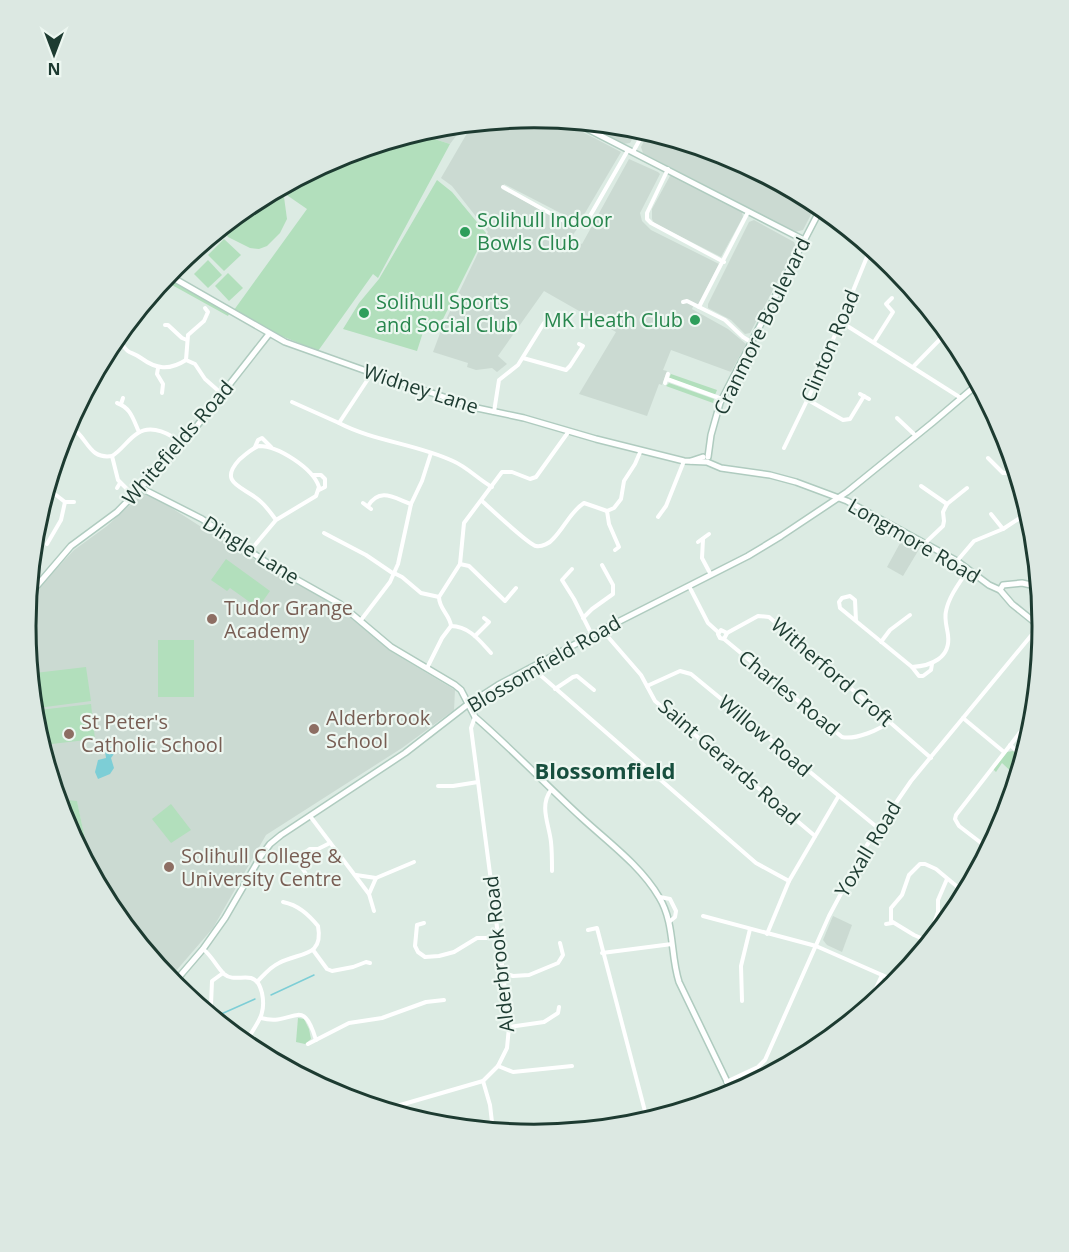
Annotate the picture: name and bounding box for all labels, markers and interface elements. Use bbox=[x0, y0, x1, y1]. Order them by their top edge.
north arrow bbox=[24, 24, 84, 84]
text: N bbox=[47, 58, 61, 80]
place label: Solihull Indoor Bowls Club bbox=[477, 206, 612, 256]
marker: Solihull Indoor Bowls Club bbox=[458, 225, 472, 239]
street label: Cranmore Boulevard bbox=[707, 233, 816, 419]
street label: Clinton Road bbox=[794, 286, 865, 406]
place label: Solihull Sports and Social Club bbox=[376, 288, 518, 338]
marker: Solihull Sports and Social Club bbox=[357, 306, 371, 320]
place label: MK Heath Club bbox=[544, 306, 683, 333]
marker: MK Heath Club bbox=[688, 313, 702, 327]
street label: Widney Lane bbox=[360, 357, 482, 420]
street label: Whitefields Road bbox=[116, 375, 239, 511]
street label: Longmore Road bbox=[843, 492, 985, 589]
street label: Dingle Lane bbox=[198, 509, 305, 590]
place label: Tudor Grange Academy bbox=[224, 594, 353, 644]
street label: Blossomfield Road bbox=[462, 609, 625, 718]
street label: Witherford Croft bbox=[766, 611, 899, 732]
marker: Tudor Grange Academy bbox=[205, 612, 219, 626]
street label: Charles Road bbox=[733, 643, 846, 742]
street label: Willow Road bbox=[713, 689, 818, 783]
street label: Saint Gerards Road bbox=[653, 693, 806, 831]
place label: Alderbrook School bbox=[326, 704, 431, 754]
place label: St Peter's Catholic School bbox=[81, 708, 223, 758]
marker: Alderbrook School bbox=[307, 722, 321, 736]
marker: St Peter's Catholic School bbox=[62, 727, 76, 741]
district label: Blossomfield bbox=[534, 755, 676, 785]
street label: Yoxall Road bbox=[828, 796, 907, 902]
place label: Solihull College & University Centre bbox=[181, 842, 342, 892]
marker: Solihull College & University Centre bbox=[162, 860, 176, 874]
street label: Alderbrook Road bbox=[477, 874, 520, 1034]

